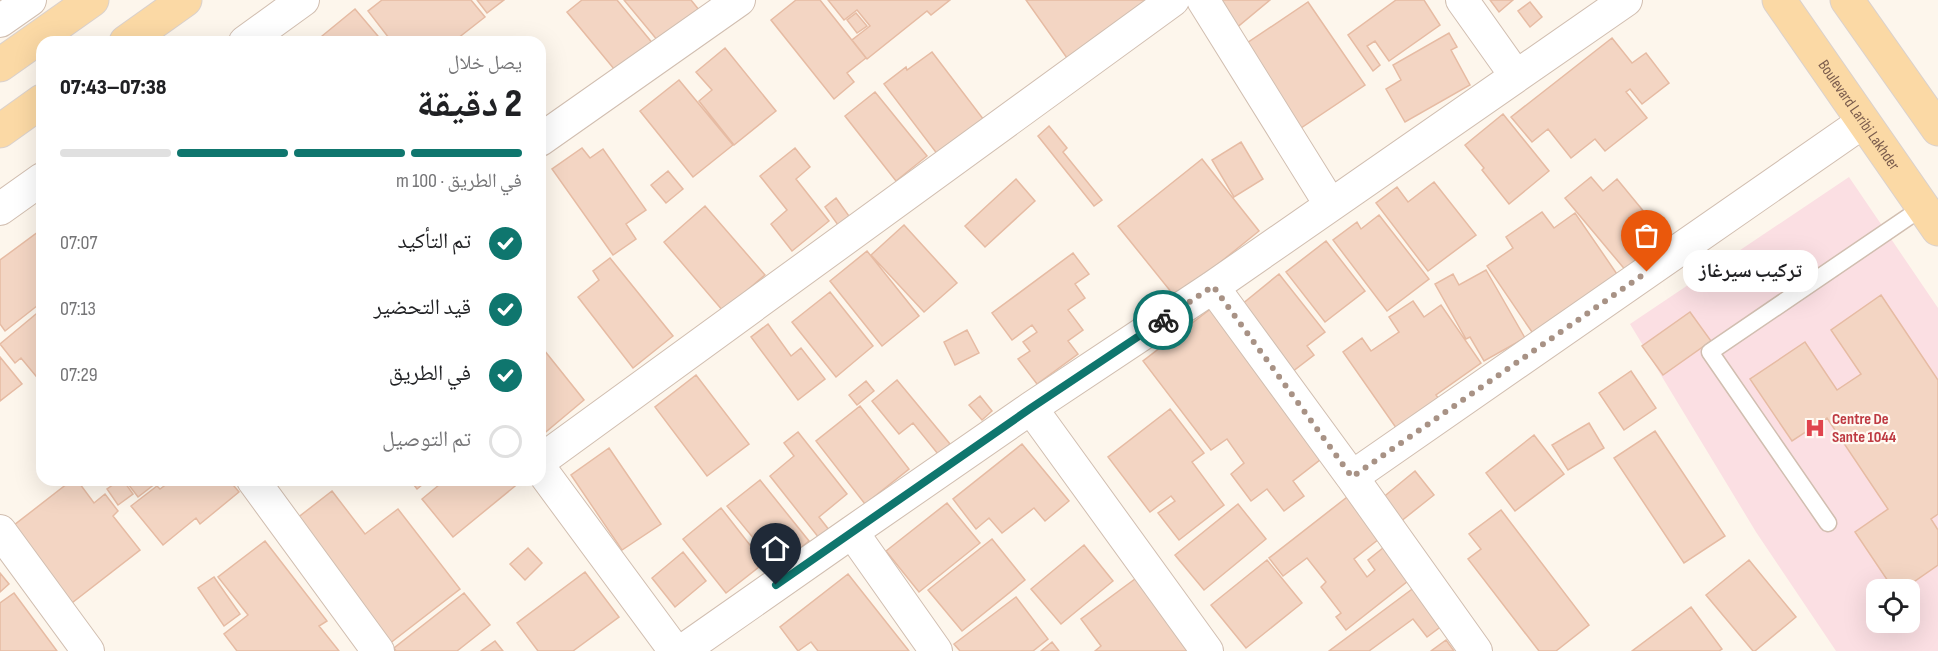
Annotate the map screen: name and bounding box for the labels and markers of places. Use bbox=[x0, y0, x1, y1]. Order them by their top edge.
pin bbox=[1621, 210, 1672, 272]
callout: تركيب سيرغاز bbox=[1683, 251, 1818, 293]
place label: Centre De Sante 1044 bbox=[1832, 410, 1897, 447]
hospital icon: Centre De Sante 1044 bbox=[1803, 416, 1827, 440]
pin bbox=[750, 523, 801, 585]

